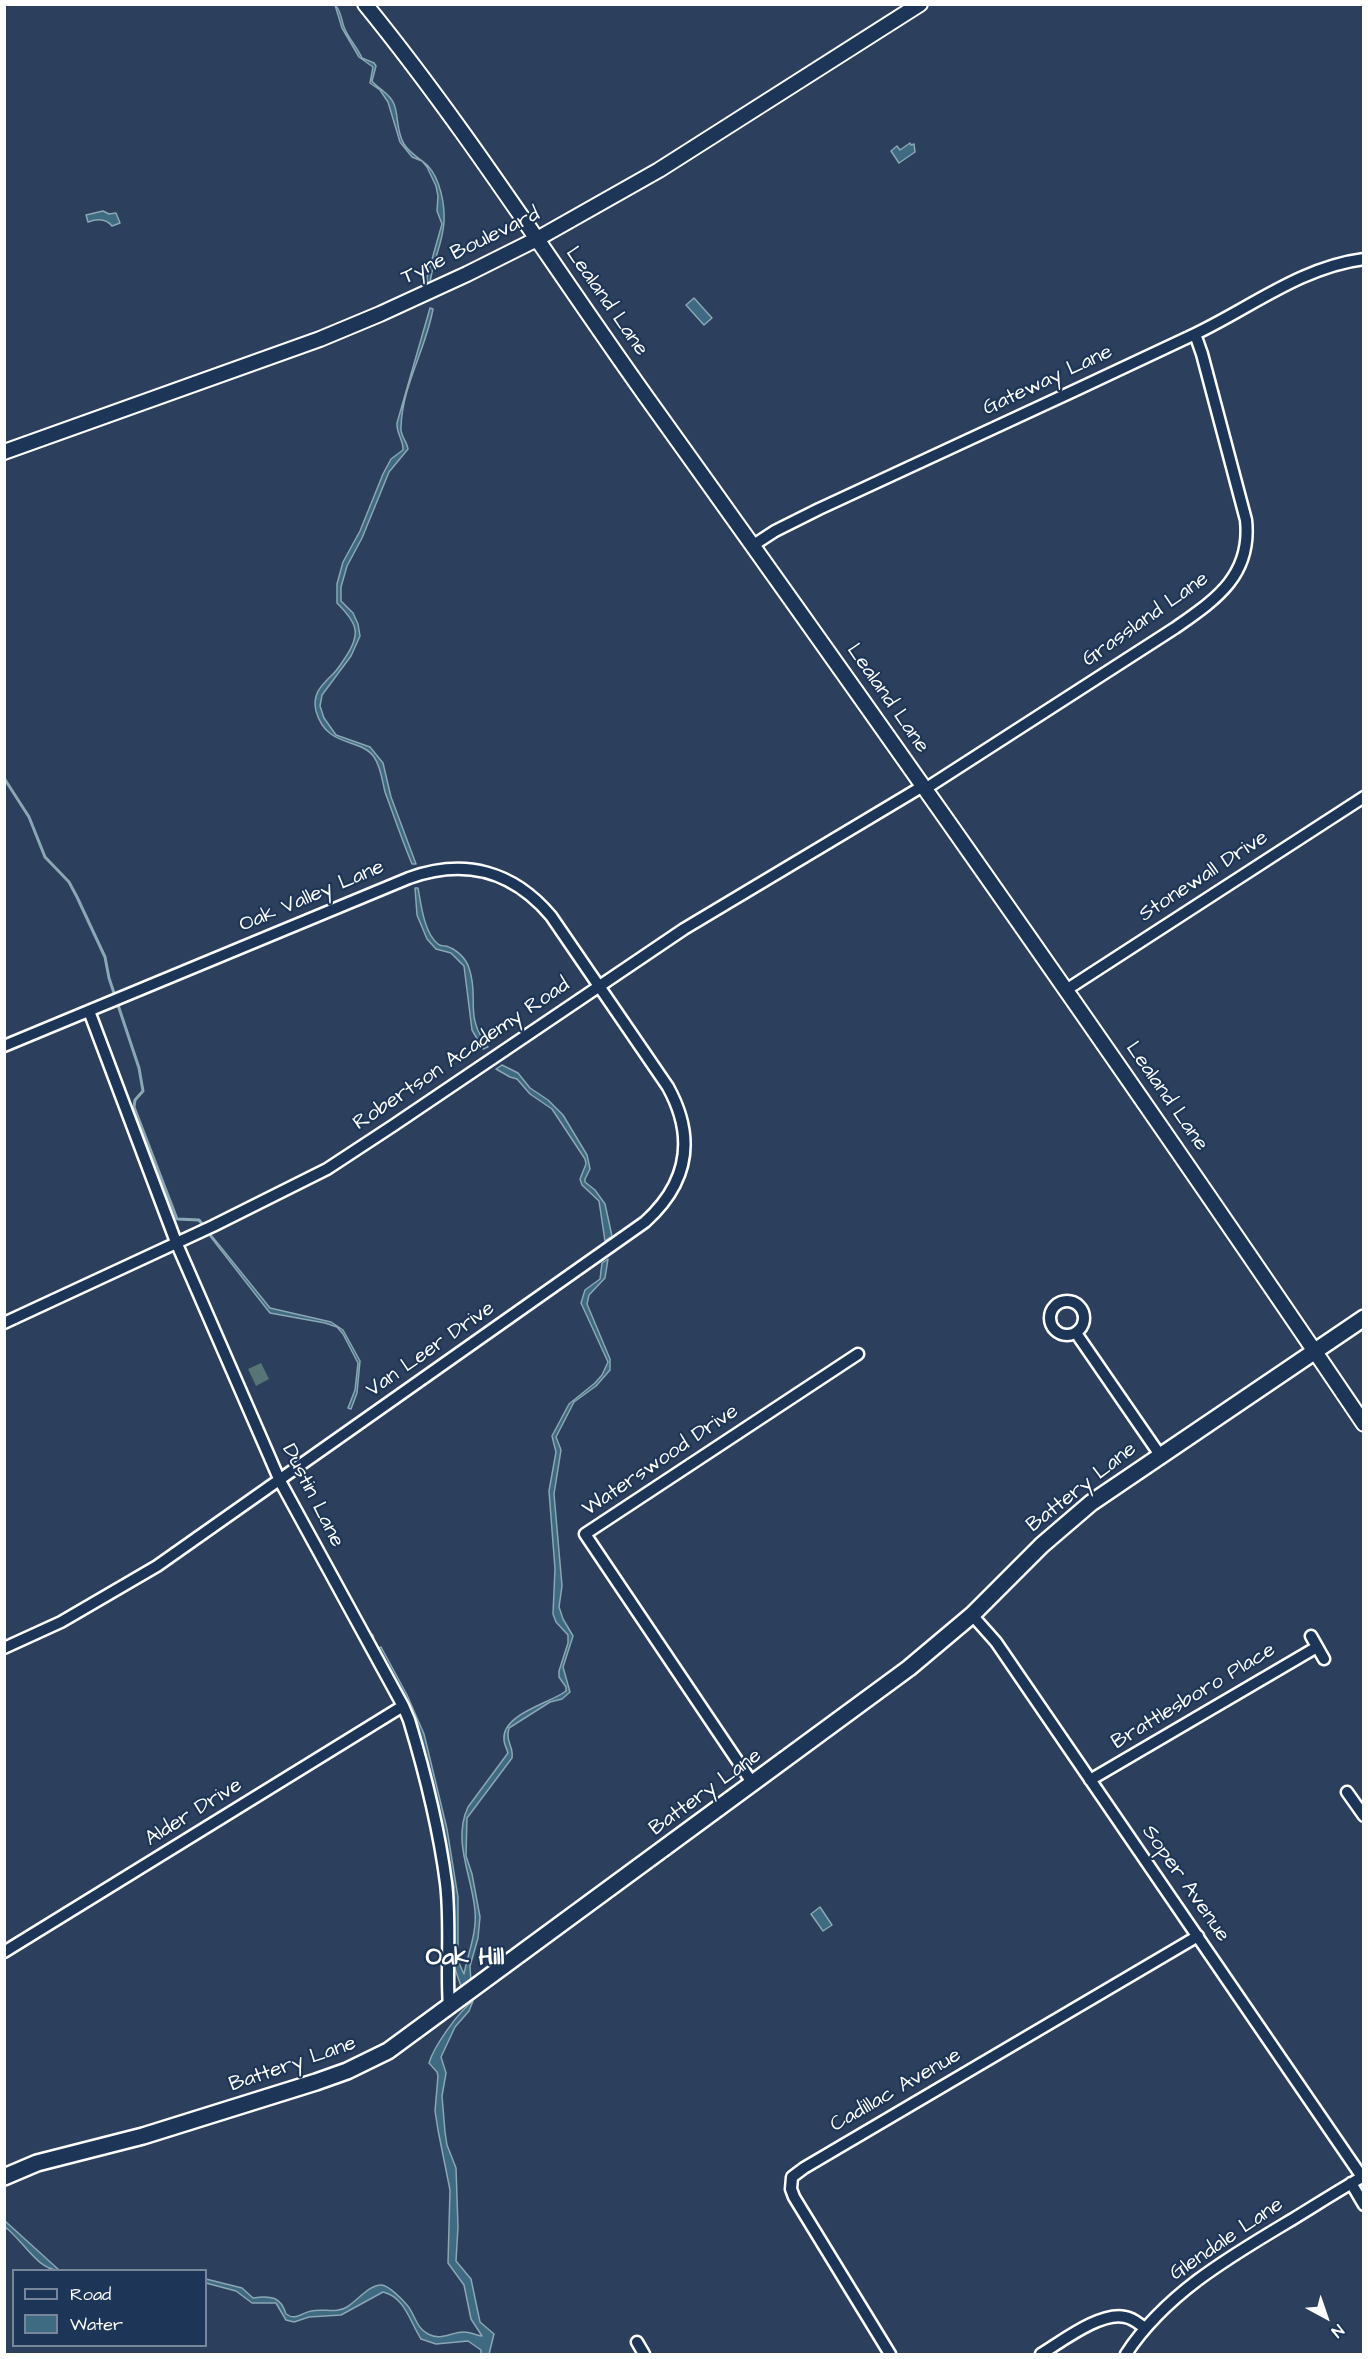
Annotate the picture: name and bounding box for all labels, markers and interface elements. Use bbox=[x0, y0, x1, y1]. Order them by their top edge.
street label: Tyne Boulevard bbox=[398, 203, 544, 291]
street label: Lealand Lane bbox=[559, 243, 653, 361]
street label: Gateway Lane bbox=[979, 340, 1117, 422]
street label: Grassland Lane bbox=[1078, 567, 1214, 673]
street label: Lealand Lane bbox=[840, 640, 934, 758]
street label: Stonewall Drive bbox=[1135, 826, 1273, 928]
street label: Oak Valley Lane bbox=[236, 855, 388, 939]
street label: Robertson Academy Road bbox=[349, 973, 575, 1137]
street label: Lealand Lane bbox=[1119, 1038, 1213, 1156]
street label: Van Leer Drive bbox=[362, 1296, 500, 1404]
street label: Waterswood Drive bbox=[578, 1399, 744, 1523]
street label: Battery Lane bbox=[1022, 1437, 1142, 1539]
street label: Dustin Lane bbox=[275, 1440, 349, 1552]
street label: Brattlesboro Place bbox=[1107, 1638, 1281, 1756]
street label: Battery Lane bbox=[645, 1744, 767, 1842]
street label: Alder Drive bbox=[141, 1773, 247, 1853]
street label: Soper Avenue bbox=[1136, 1821, 1234, 1947]
district label: Oak Hill bbox=[426, 1945, 504, 1973]
street label: Battery Lane bbox=[226, 2032, 360, 2098]
street label: Cadillac Avenue bbox=[826, 2043, 966, 2139]
street label: Glendale Lane bbox=[1166, 2193, 1288, 2287]
legend bbox=[12, 2269, 207, 2347]
text: Road bbox=[70, 2282, 111, 2307]
north arrow bbox=[1296, 2287, 1356, 2347]
text: Water bbox=[70, 2312, 123, 2337]
text: N bbox=[1327, 2319, 1348, 2342]

